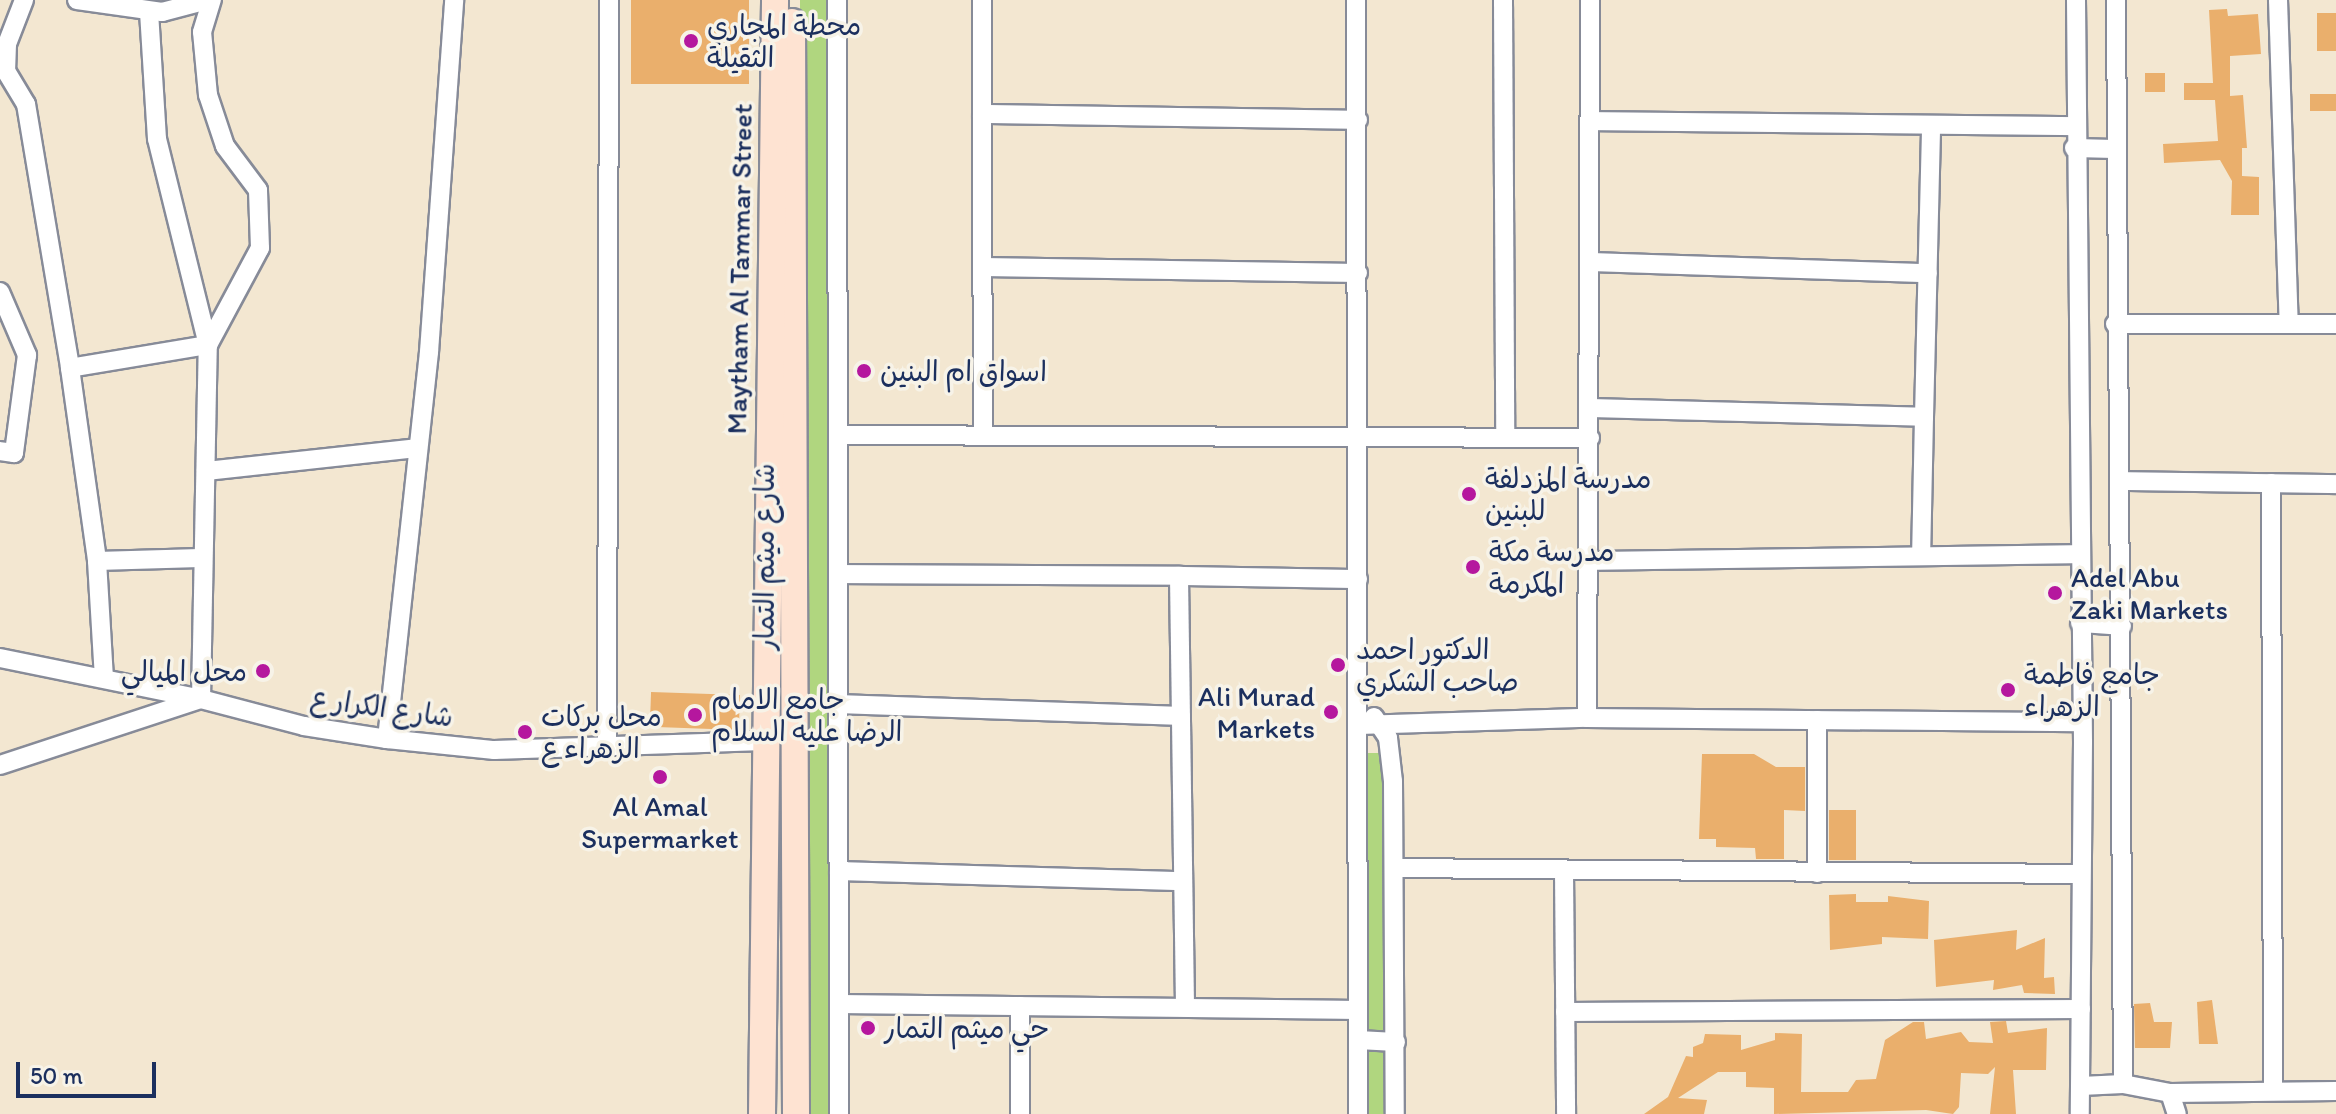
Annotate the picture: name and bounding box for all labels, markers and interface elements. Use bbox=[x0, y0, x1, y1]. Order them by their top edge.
place label: محطة المجاري الثقيلة bbox=[707, 8, 861, 74]
marker: محطة المجاري الثقيلة bbox=[682, 32, 700, 50]
street label: Maytham Al Tammar Street bbox=[719, 104, 759, 434]
place label: اسواق ام البنين bbox=[880, 354, 1047, 388]
marker: اسواق ام البنين bbox=[855, 362, 873, 380]
place label: مدرسة المزدلفة للبنين bbox=[1485, 461, 1651, 527]
street label: شارع ميثم التمار bbox=[747, 463, 781, 651]
marker: مدرسة المزدلفة للبنين bbox=[1460, 485, 1478, 503]
place label: مدرسة مكة المكرمة bbox=[1489, 534, 1615, 600]
marker: مدرسة مكة المكرمة bbox=[1464, 558, 1482, 576]
place label: Adel Abu Zaki Markets bbox=[2071, 560, 2228, 626]
marker: Adel Abu Zaki Markets bbox=[2046, 584, 2064, 602]
place label: الدكتور احمد صاحب الشكري bbox=[1356, 632, 1519, 698]
place label: محل الميالي bbox=[121, 654, 247, 688]
marker: الدكتور احمد صاحب الشكري bbox=[1327, 654, 1349, 676]
place label: جامع فاطمة الزهراء bbox=[2024, 657, 2160, 723]
marker: محل الميالي bbox=[254, 662, 272, 680]
place label: Ali Murad Markets bbox=[1198, 679, 1315, 745]
street label: شارع الكرار ع bbox=[308, 680, 456, 734]
marker: جامع فاطمة الزهراء bbox=[1999, 681, 2017, 699]
place label: جامع الامام الرضا عليه السلام bbox=[711, 682, 902, 748]
place label: محل بركات الزهراء ع bbox=[541, 699, 662, 765]
marker: Ali Murad Markets bbox=[1322, 703, 1340, 721]
marker: جامع الامام الرضا عليه السلام bbox=[686, 706, 704, 724]
marker: محل بركات الزهراء ع bbox=[516, 723, 534, 741]
marker: Al Amal Supermarket bbox=[651, 768, 669, 786]
place label: Al Amal Supermarket bbox=[581, 789, 739, 855]
place label: حي ميثم التمار bbox=[884, 1011, 1049, 1045]
marker: حي ميثم التمار bbox=[859, 1019, 877, 1037]
scale bar bbox=[20, 1046, 160, 1096]
text: 50 m bbox=[30, 1061, 83, 1090]

